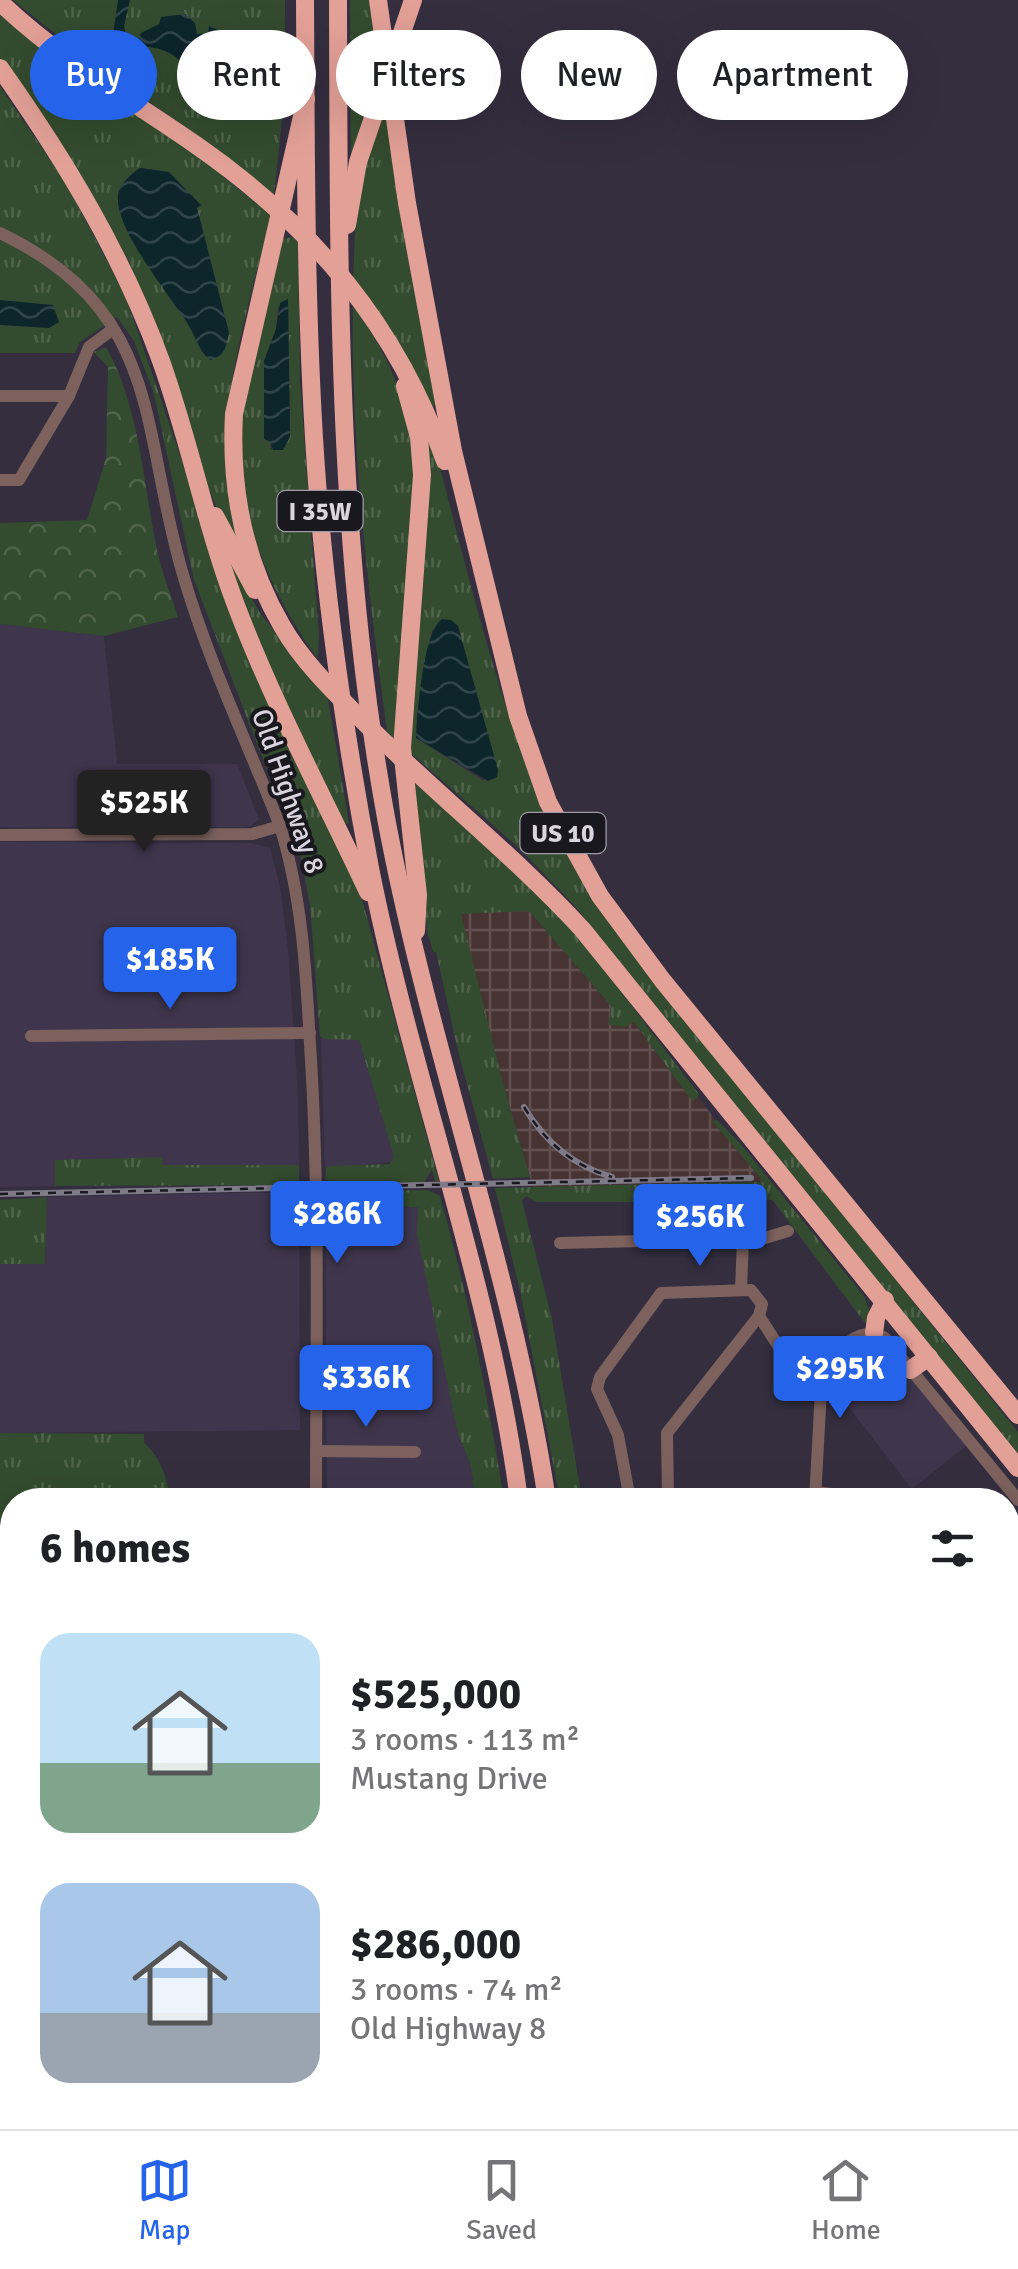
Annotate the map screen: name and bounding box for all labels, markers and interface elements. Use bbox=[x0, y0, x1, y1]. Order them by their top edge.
chip: Buy bbox=[30, 30, 157, 120]
chip: Rent bbox=[177, 30, 316, 120]
chip: Filters bbox=[336, 30, 501, 120]
chip: New bbox=[521, 30, 657, 120]
chip: Apartment bbox=[677, 30, 908, 120]
road number: I 35W bbox=[278, 491, 362, 531]
street label: Old Highway 8 bbox=[244, 705, 332, 878]
pin: $525K bbox=[74, 770, 214, 855]
text: $525K bbox=[100, 783, 188, 822]
road number: US 10 bbox=[520, 813, 606, 853]
pin: $185K bbox=[100, 927, 240, 1012]
text: $185K bbox=[126, 940, 214, 979]
pin: $286K bbox=[267, 1181, 407, 1266]
pin: $256K bbox=[630, 1184, 770, 1269]
text: $286K bbox=[293, 1194, 381, 1233]
text: $256K bbox=[656, 1197, 744, 1236]
pin: $295K bbox=[770, 1336, 910, 1421]
pin: $336K bbox=[296, 1345, 436, 1430]
text: $295K bbox=[796, 1349, 884, 1388]
text: $336K bbox=[322, 1358, 410, 1397]
icon: filters bbox=[925, 1521, 980, 1576]
text: 6 homes bbox=[40, 1523, 190, 1574]
text: $525,000 bbox=[350, 1669, 521, 1720]
icon: home bbox=[120, 1673, 240, 1793]
text: 3 rooms · 113 m² bbox=[350, 1720, 580, 1759]
text: Mustang Drive bbox=[350, 1759, 548, 1798]
text: $286,000 bbox=[350, 1919, 521, 1970]
icon: home bbox=[120, 1923, 240, 2043]
text: 3 rooms · 74 m² bbox=[350, 1970, 563, 2009]
text: Old Highway 8 bbox=[350, 2009, 546, 2048]
tab: Map bbox=[137, 2153, 192, 2247]
tab: Saved bbox=[466, 2153, 537, 2247]
tab: Home bbox=[811, 2153, 881, 2247]

